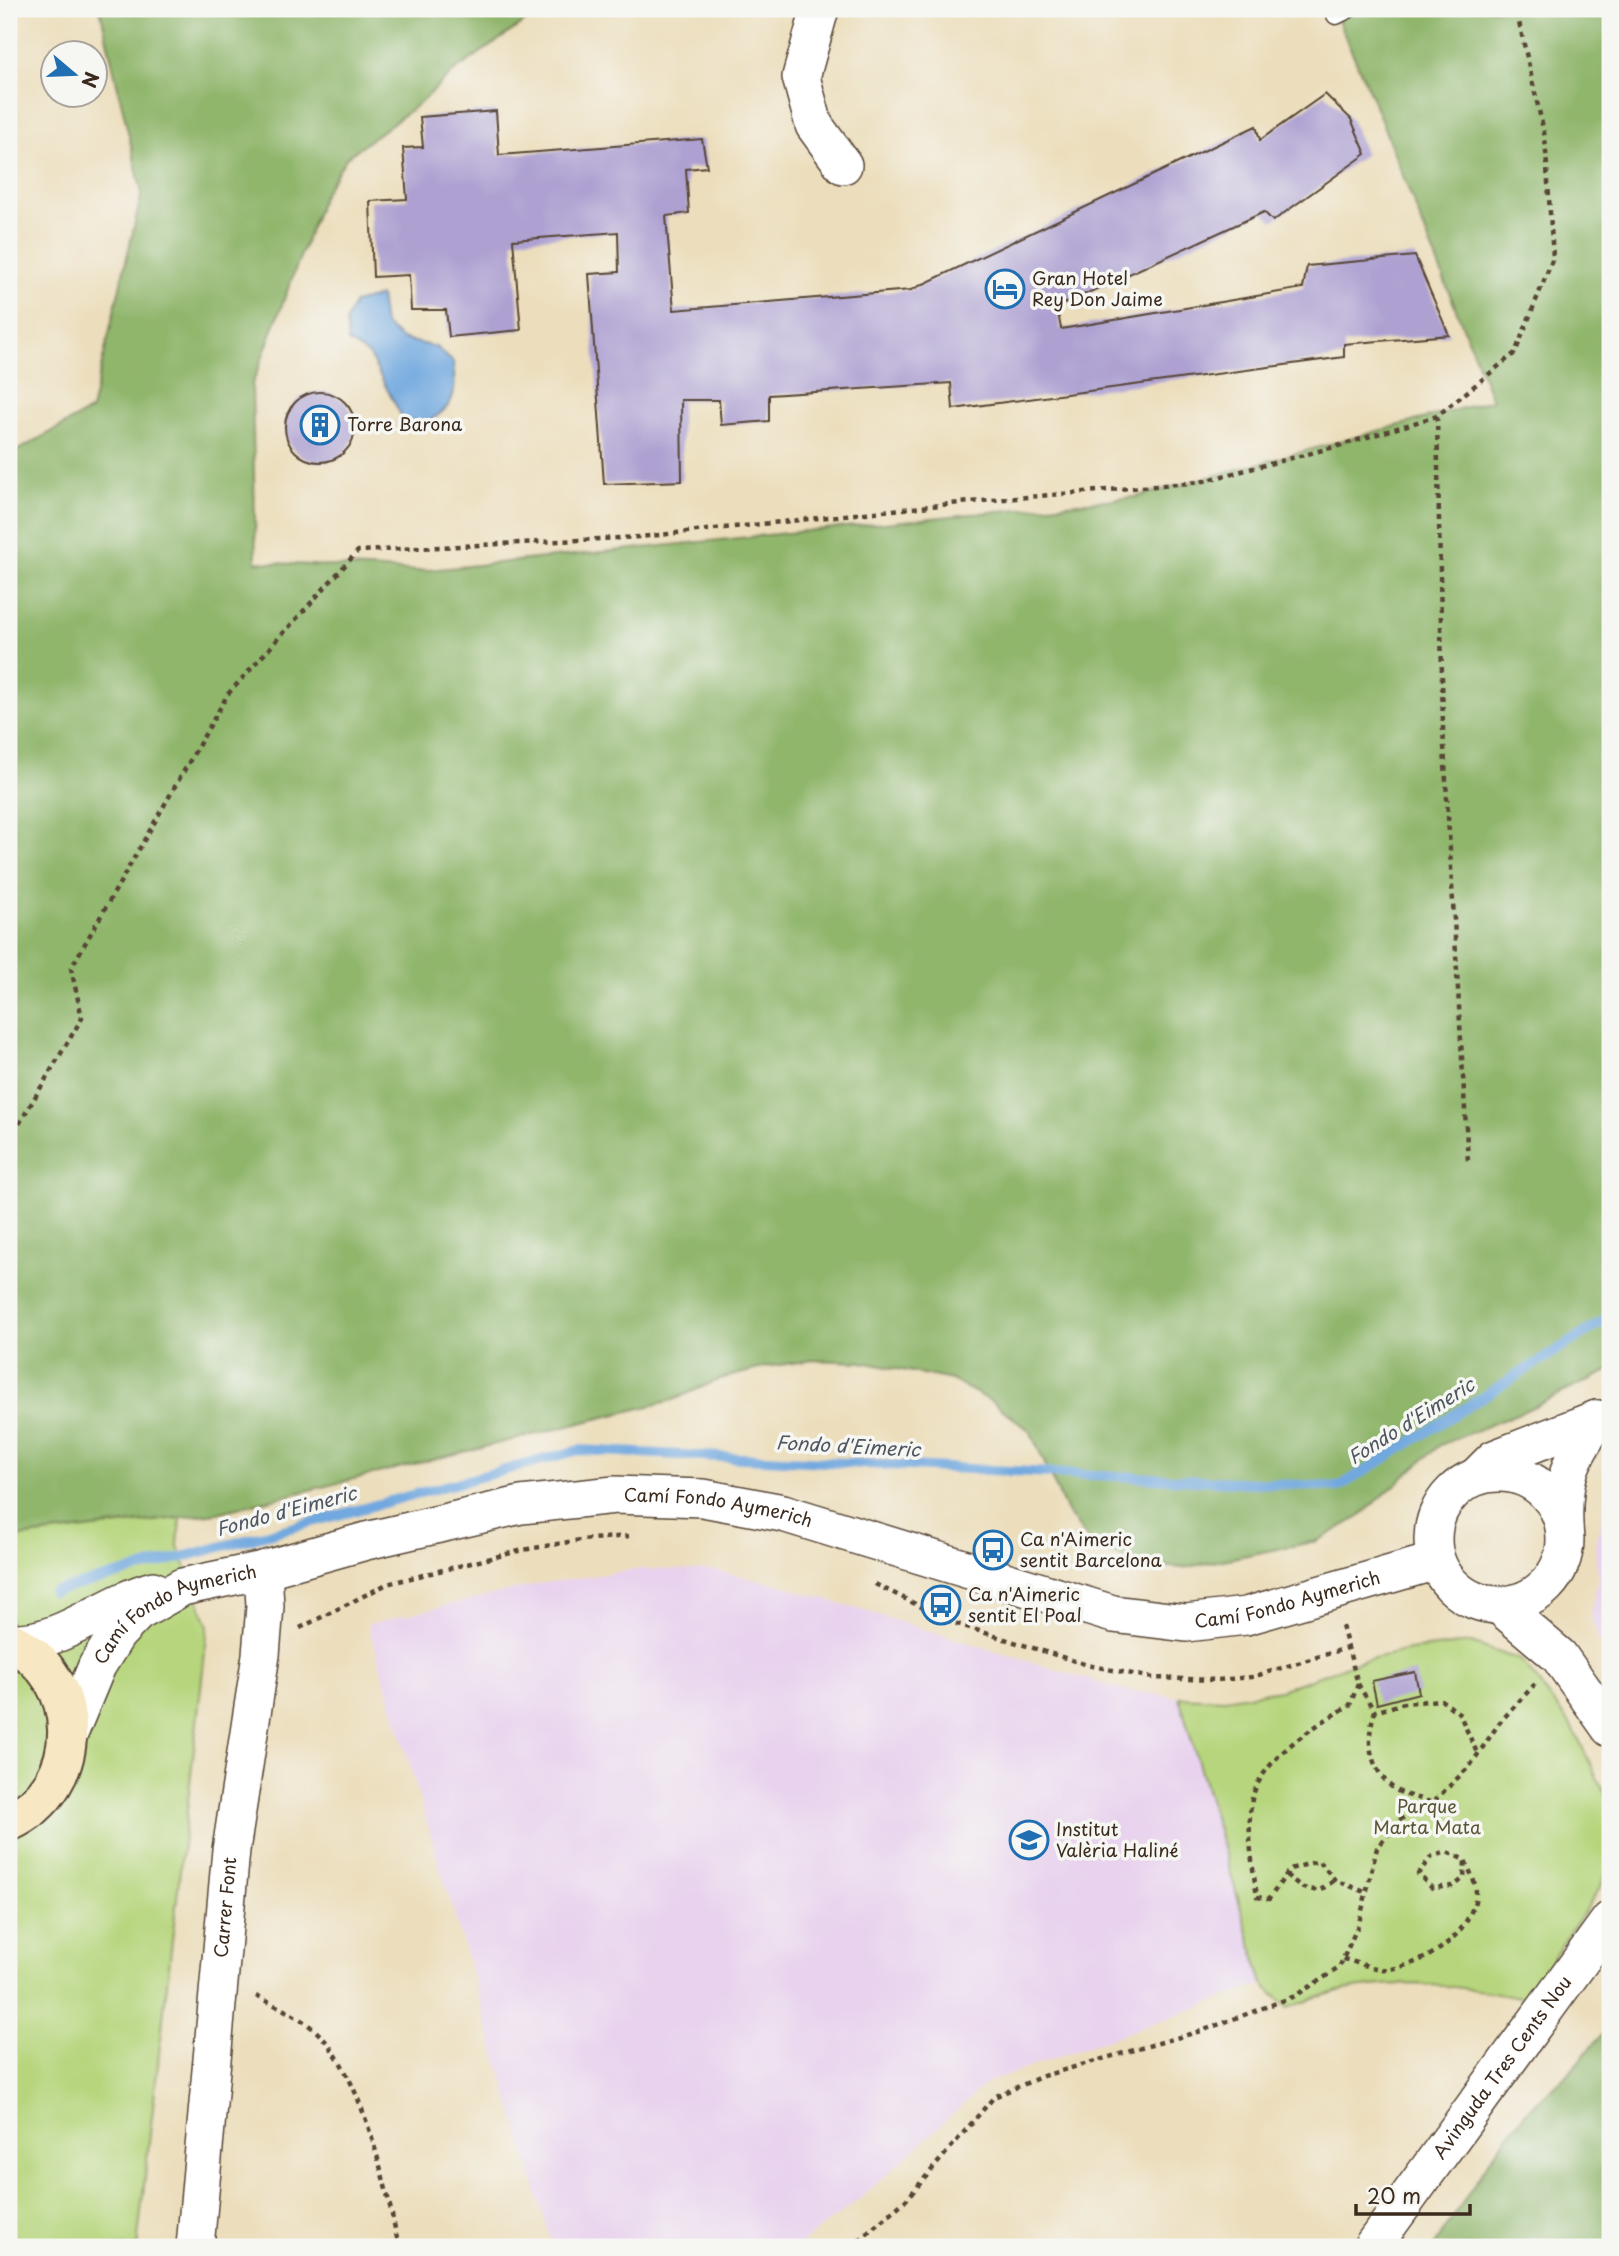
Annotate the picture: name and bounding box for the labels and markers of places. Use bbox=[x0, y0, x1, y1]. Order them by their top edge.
place label: Gran Hotel Rey Don Jaime bbox=[1032, 264, 1163, 312]
hotel icon: Gran Hotel Rey Don Jaime bbox=[984, 268, 1026, 310]
building icon: Torre Barona bbox=[299, 404, 341, 446]
place label: Torre Barona bbox=[347, 410, 463, 437]
place label: Ca n'Aimeric sentit Barcelona bbox=[1020, 1525, 1163, 1573]
bus stop icon: Ca n'Aimeric sentit Barcelona bbox=[972, 1529, 1014, 1571]
place label: Ca n'Aimeric sentit El Poal bbox=[968, 1580, 1082, 1628]
bus stop icon: Ca n'Aimeric sentit El Poal bbox=[920, 1584, 962, 1626]
place label: Institut Valèria Haliné bbox=[1056, 1815, 1178, 1863]
school or university icon: Institut Valèria Haliné bbox=[1008, 1819, 1050, 1861]

